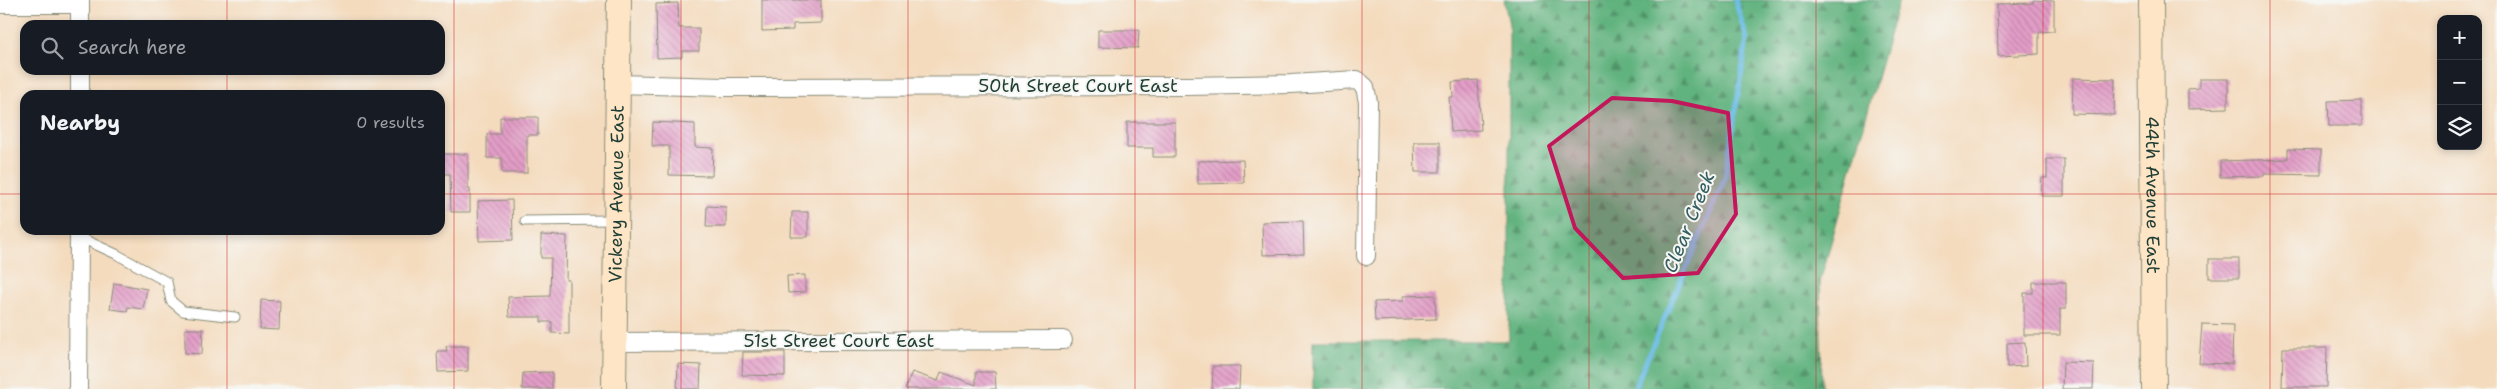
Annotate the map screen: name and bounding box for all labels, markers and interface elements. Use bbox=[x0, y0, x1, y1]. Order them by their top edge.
map controls bbox=[2437, 15, 2482, 150]
button: + bbox=[2437, 15, 2482, 60]
search box bbox=[20, 20, 445, 75]
icon: search bbox=[38, 34, 66, 62]
text: Search here bbox=[78, 35, 187, 60]
button: − bbox=[2437, 60, 2482, 105]
street label: 50th Street Court East bbox=[978, 74, 1178, 98]
street label: Vickery Avenue East bbox=[603, 105, 630, 283]
button: layers bbox=[2437, 105, 2482, 150]
text: Nearby bbox=[40, 109, 120, 137]
text: 0 results bbox=[356, 112, 425, 133]
street label: 44th Avenue East bbox=[2140, 116, 2165, 274]
water label: Clear Creek bbox=[1657, 167, 1721, 276]
street label: 51st Street Court East bbox=[744, 329, 935, 353]

